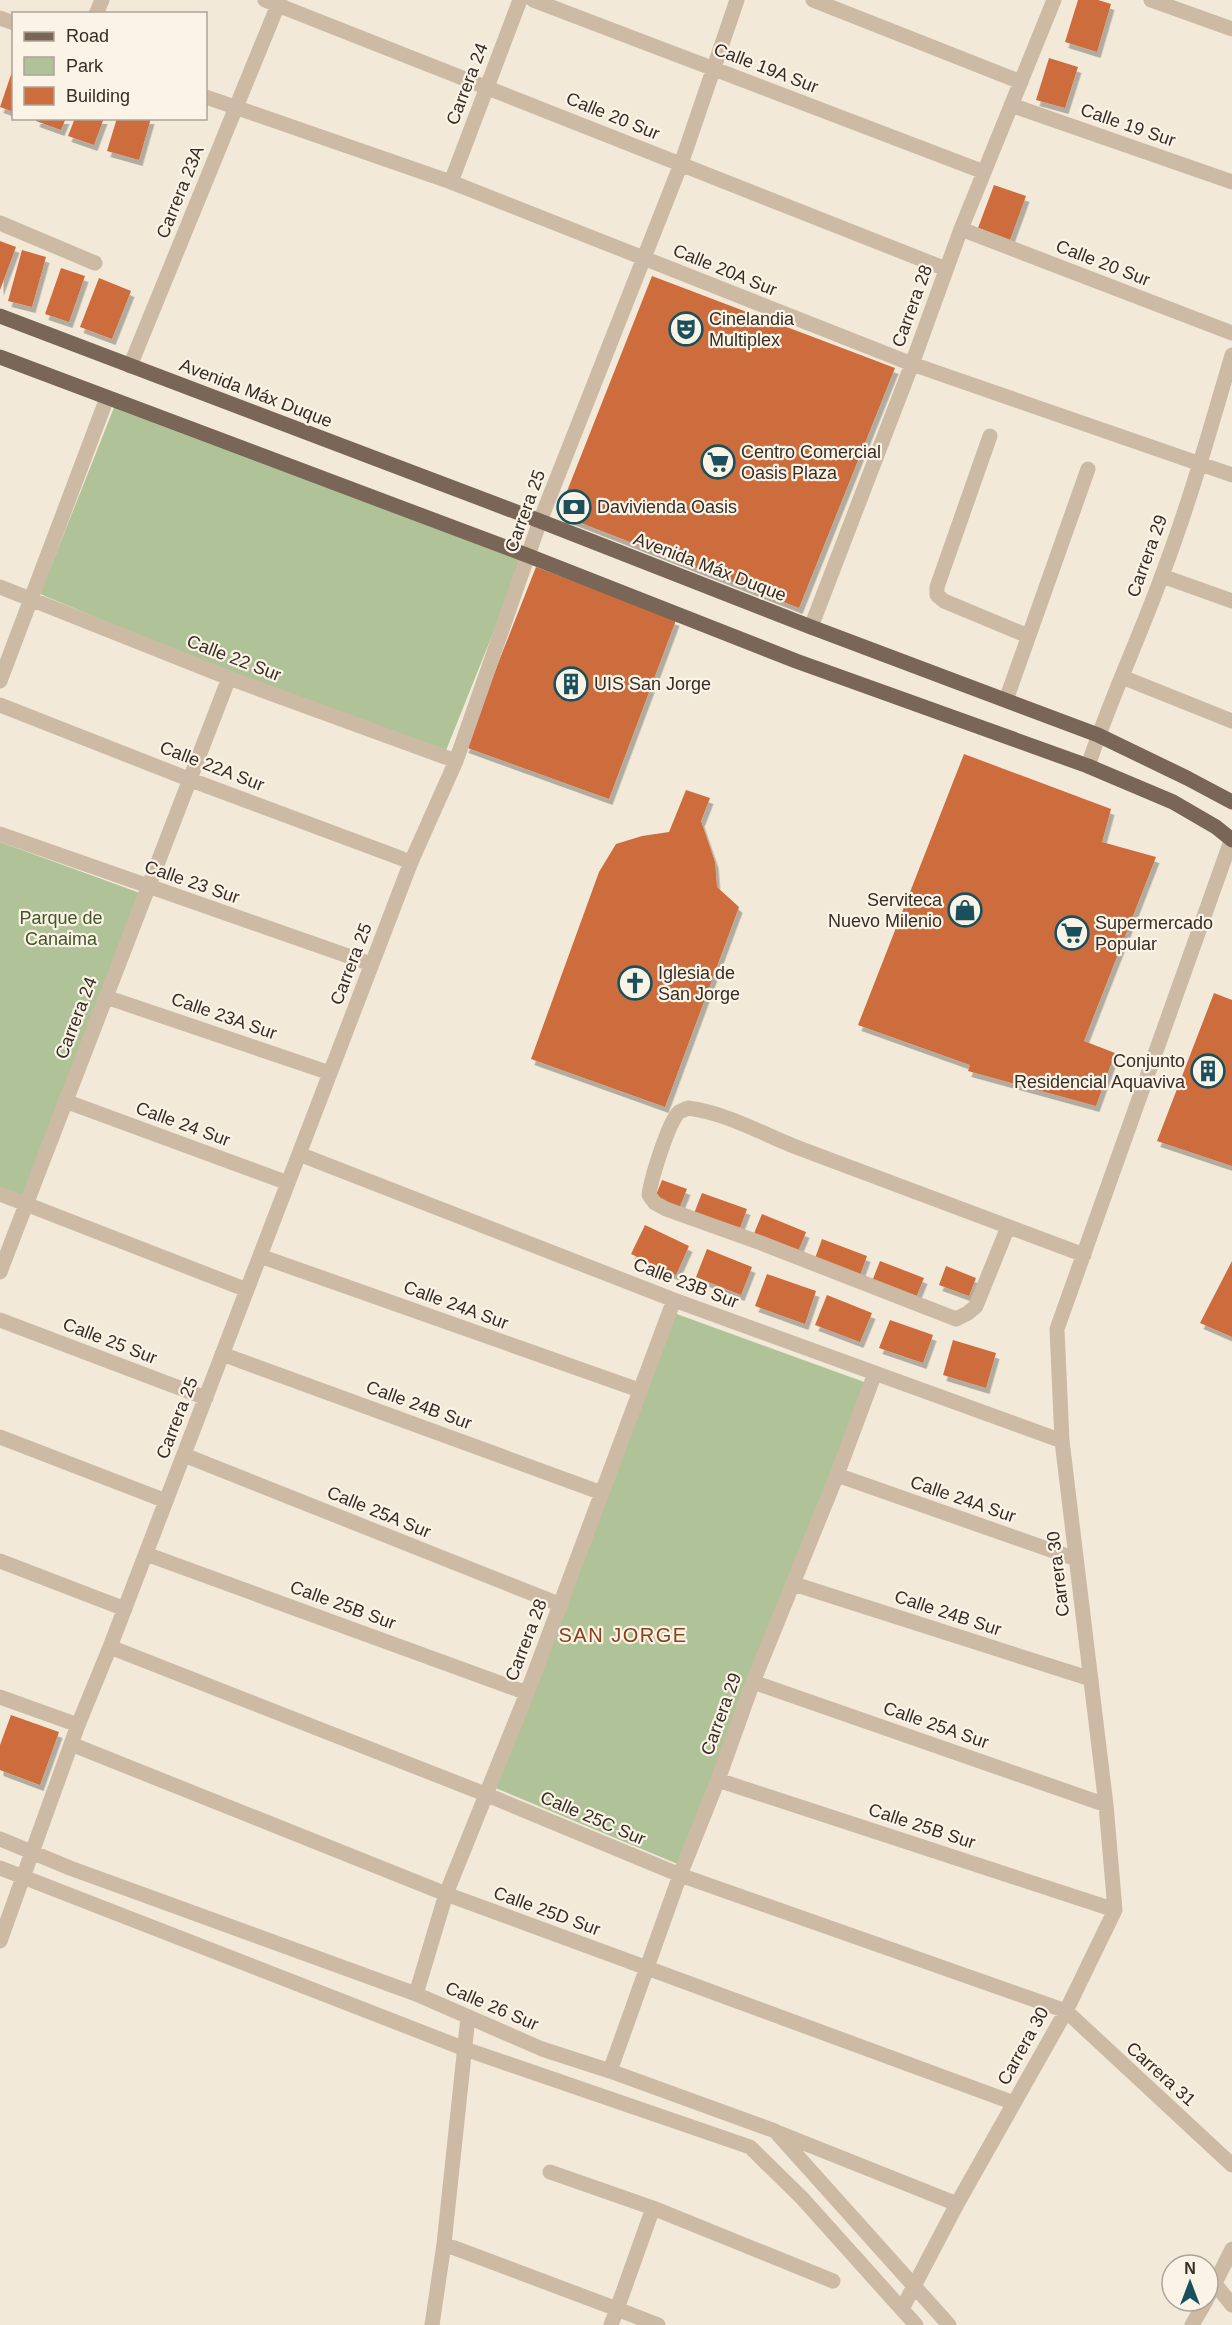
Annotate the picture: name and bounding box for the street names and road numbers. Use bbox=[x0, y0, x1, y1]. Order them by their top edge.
street label: Calle 19A Sur bbox=[711, 39, 821, 97]
street label: Carrera 24 bbox=[442, 40, 492, 128]
street label: Calle 20 Sur bbox=[563, 88, 663, 144]
street label: Calle 19 Sur bbox=[1078, 99, 1178, 151]
street label: Carrera 23A bbox=[152, 143, 208, 241]
street label: Calle 20 Sur bbox=[1053, 236, 1153, 290]
street label: Calle 20A Sur bbox=[670, 240, 780, 300]
street label: Carrera 28 bbox=[888, 262, 936, 350]
street label: Avenida Máx Duque bbox=[177, 355, 335, 431]
street label: Carrera 25 bbox=[501, 467, 549, 555]
street label: Carrera 29 bbox=[1123, 512, 1171, 600]
street label: Avenida Máx Duque bbox=[631, 529, 789, 605]
street label: Calle 22 Sur bbox=[184, 631, 284, 685]
street label: Calle 22A Sur bbox=[157, 737, 267, 795]
street label: Calle 23 Sur bbox=[142, 856, 242, 908]
street label: Carrera 25 bbox=[326, 920, 376, 1008]
street label: Carrera 24 bbox=[51, 974, 101, 1062]
street label: Calle 23A Sur bbox=[169, 989, 279, 1043]
street label: Calle 24 Sur bbox=[133, 1098, 233, 1150]
street label: Calle 23B Sur bbox=[631, 1254, 741, 1312]
street label: Calle 24A Sur bbox=[401, 1277, 511, 1333]
street label: Calle 25 Sur bbox=[60, 1314, 160, 1368]
street label: Carrera 25 bbox=[152, 1374, 202, 1462]
street label: Calle 24B Sur bbox=[363, 1377, 475, 1433]
street label: Calle 24A Sur bbox=[908, 1472, 1018, 1526]
street label: Calle 25A Sur bbox=[324, 1482, 434, 1542]
street label: Carrera 30 bbox=[1043, 1530, 1073, 1618]
street label: Calle 25B Sur bbox=[287, 1577, 399, 1633]
street label: Calle 24B Sur bbox=[892, 1586, 1004, 1640]
street label: Carrera 28 bbox=[501, 1596, 551, 1684]
street label: Carrera 29 bbox=[697, 1670, 745, 1758]
street label: Calle 25A Sur bbox=[881, 1698, 991, 1752]
street label: Calle 25C Sur bbox=[538, 1787, 648, 1849]
street label: Calle 25B Sur bbox=[866, 1799, 978, 1853]
street label: Calle 25D Sur bbox=[491, 1882, 603, 1940]
street label: Calle 26 Sur bbox=[442, 1977, 542, 2035]
street label: Carrera 30 bbox=[993, 2004, 1053, 2088]
street label: Carrera 31 bbox=[1122, 2038, 1200, 2110]

